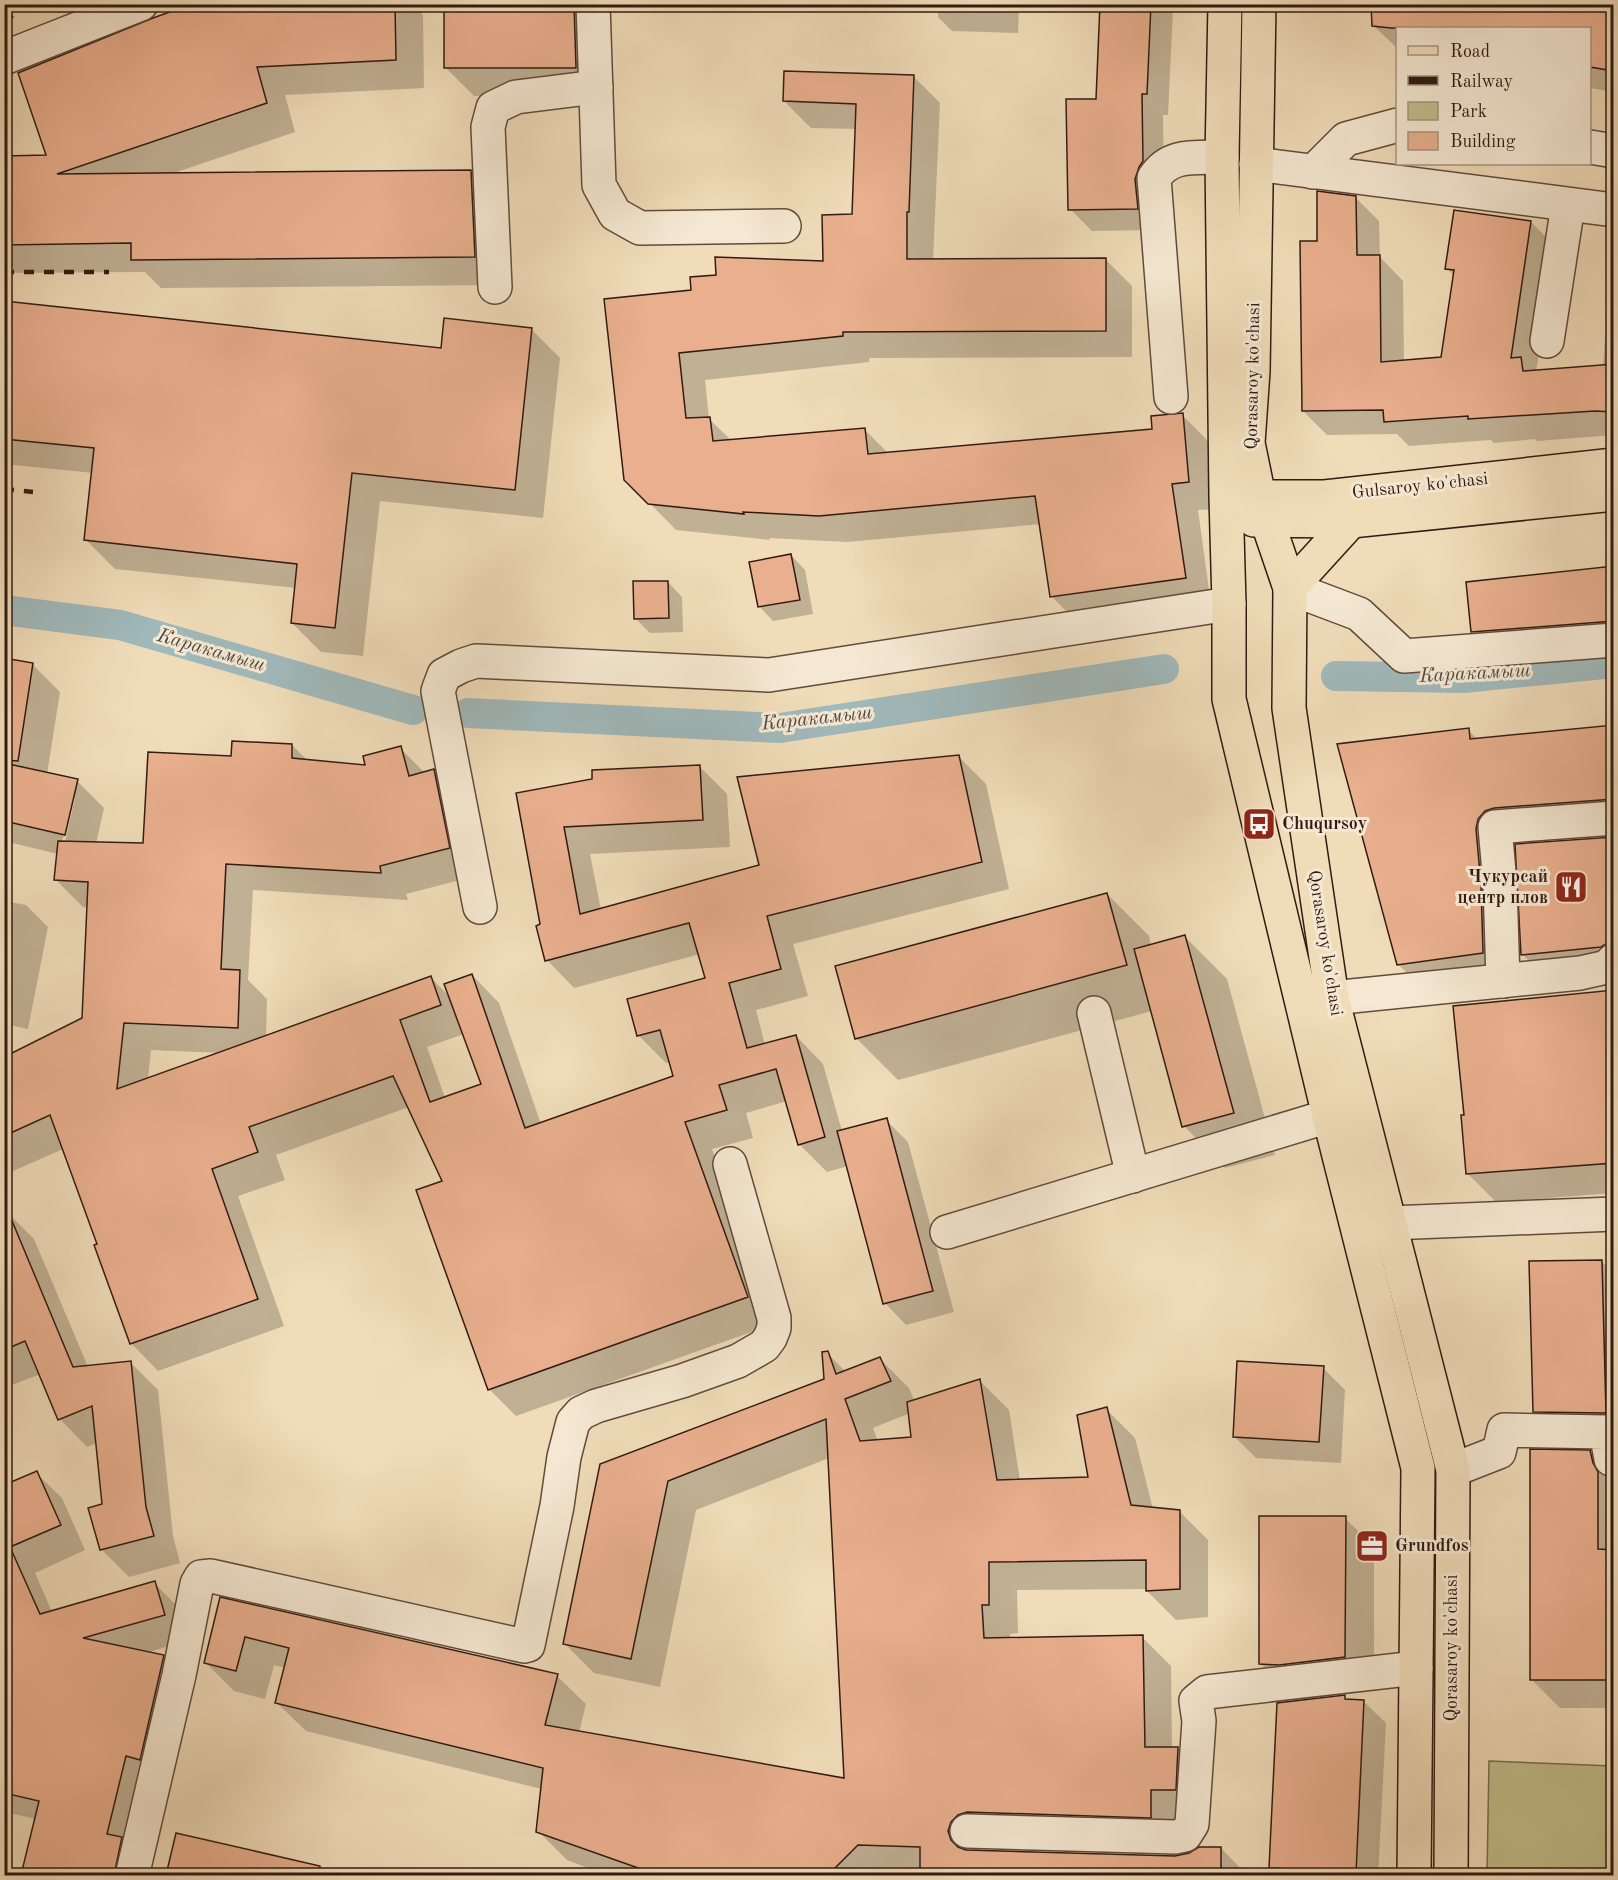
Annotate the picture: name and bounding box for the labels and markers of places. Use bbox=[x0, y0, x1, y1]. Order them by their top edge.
bus stop icon: Chuqursoy bbox=[1241, 806, 1277, 842]
place label: Chuqursoy bbox=[1282, 815, 1367, 833]
place label: Чукурсай центр плов bbox=[1458, 868, 1548, 907]
restaurant icon: Чукурсай центр плов bbox=[1553, 869, 1589, 905]
office icon: Grundfos bbox=[1354, 1528, 1390, 1564]
place label: Grundfos bbox=[1395, 1537, 1469, 1555]

